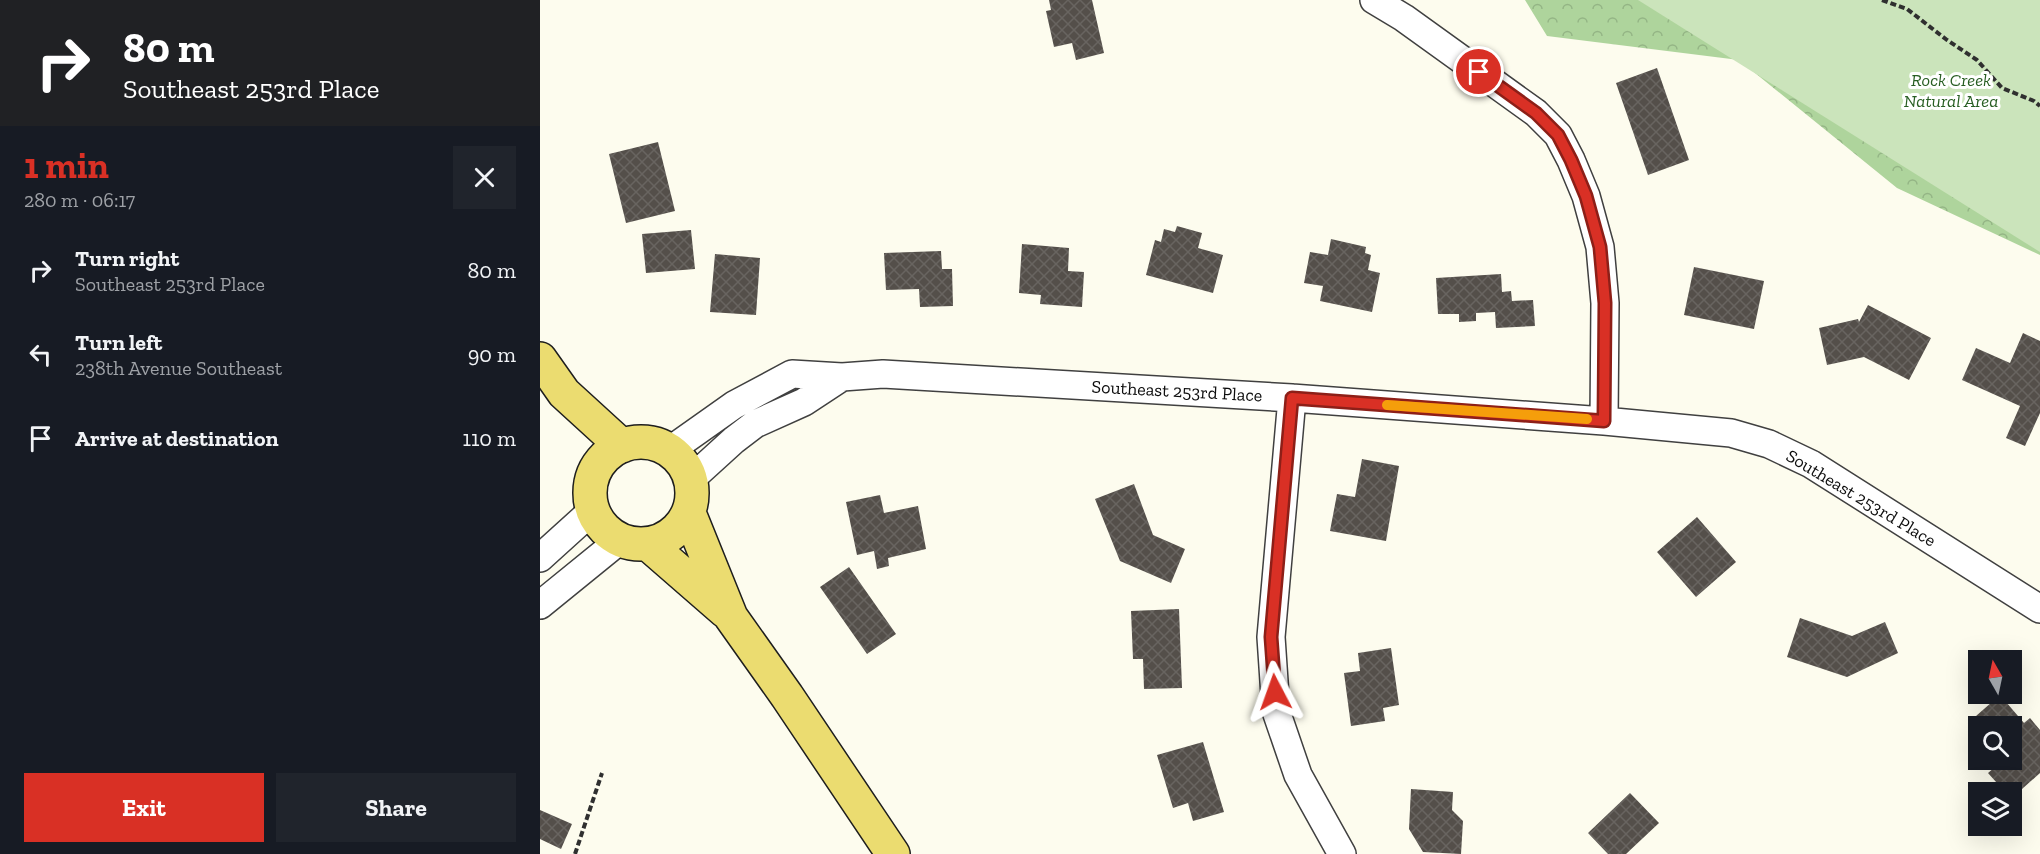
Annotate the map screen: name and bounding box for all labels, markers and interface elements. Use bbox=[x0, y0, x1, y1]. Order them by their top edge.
text: 80 m bbox=[123, 22, 214, 73]
icon: right bbox=[24, 24, 102, 102]
pin bbox=[1453, 46, 1504, 97]
icon: arrive bbox=[1462, 55, 1495, 88]
park label: Rock Creek Natural Area bbox=[1904, 69, 1998, 112]
text: Southeast 253rd Place bbox=[123, 73, 379, 105]
text: 1 min bbox=[24, 144, 109, 187]
button: close bbox=[453, 146, 516, 209]
text: 280 m · 06:17 bbox=[24, 188, 135, 212]
text: Turn right bbox=[75, 245, 179, 272]
icon: right bbox=[24, 254, 57, 287]
text: 80 m bbox=[468, 257, 516, 284]
text: Southeast 253rd Place bbox=[75, 272, 265, 296]
text: Turn left bbox=[75, 329, 162, 356]
icon: left bbox=[24, 338, 57, 371]
text: 90 m bbox=[468, 341, 516, 368]
text: 238th Avenue Southeast bbox=[75, 356, 282, 380]
street label: Southeast 253rd Place bbox=[1091, 376, 1263, 406]
icon: arrive bbox=[24, 422, 57, 455]
text: Arrive at destination bbox=[75, 425, 278, 452]
text: 110 m bbox=[462, 425, 516, 452]
street label: Southeast 253rd Place bbox=[1782, 445, 1940, 551]
north arrow bbox=[1968, 650, 2022, 704]
map controls bbox=[1968, 650, 2022, 836]
position arrow bbox=[1243, 660, 1307, 724]
button: search bbox=[1968, 716, 2022, 770]
button: Exit bbox=[24, 773, 264, 842]
button: Share bbox=[276, 773, 516, 842]
button: layers bbox=[1968, 782, 2022, 836]

